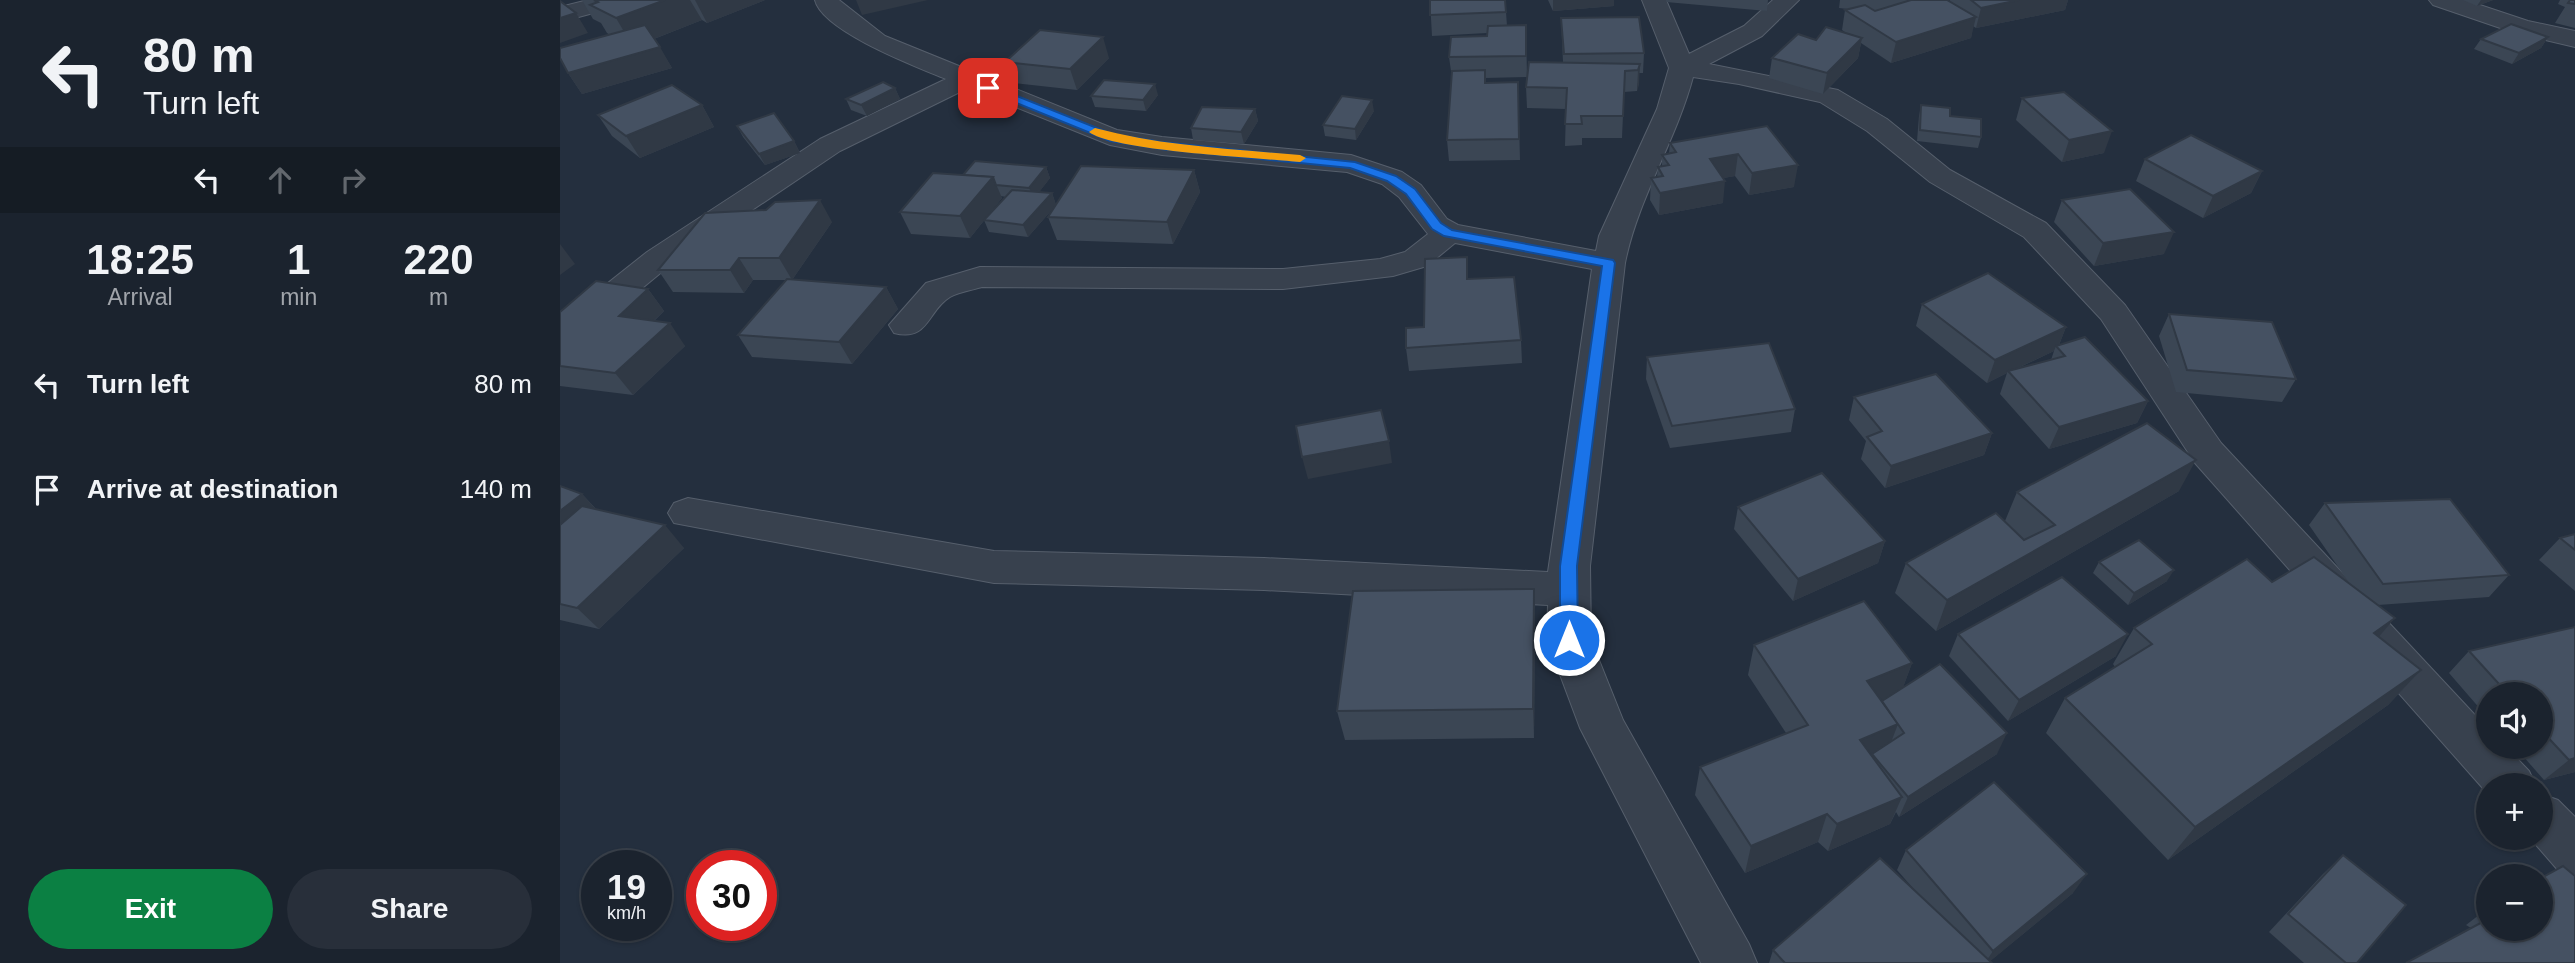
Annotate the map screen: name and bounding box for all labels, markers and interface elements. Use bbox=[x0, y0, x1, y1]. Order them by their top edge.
icon: left bbox=[28, 28, 119, 119]
text: 80 m bbox=[143, 28, 255, 82]
pin bbox=[958, 58, 1018, 118]
icon: arrive bbox=[969, 69, 1007, 107]
text: Turn left bbox=[143, 85, 259, 121]
icon: left bbox=[188, 161, 226, 199]
icon: ahead bbox=[261, 161, 299, 199]
icon: right bbox=[334, 161, 372, 199]
text: 18:25 bbox=[86, 236, 194, 283]
text: 1 bbox=[287, 236, 310, 283]
text: 220 bbox=[404, 236, 474, 283]
text: Arrival bbox=[107, 284, 173, 310]
text: min bbox=[280, 284, 317, 310]
text: m bbox=[429, 284, 448, 310]
icon: left bbox=[28, 366, 66, 404]
text: Turn left bbox=[87, 369, 189, 399]
text: 80 m bbox=[474, 369, 532, 399]
icon: arrive bbox=[28, 471, 66, 509]
text: Arrive at destination bbox=[87, 474, 338, 504]
text: 140 m bbox=[460, 474, 532, 504]
position arrow bbox=[1532, 603, 1606, 677]
map controls bbox=[2476, 682, 2553, 941]
button: sound bbox=[2476, 682, 2553, 759]
button: + bbox=[2476, 773, 2553, 850]
speed limit sign: 30 bbox=[686, 850, 777, 941]
button: − bbox=[2476, 864, 2553, 941]
text: 19 bbox=[607, 867, 646, 906]
button: Exit bbox=[28, 869, 273, 949]
button: Share bbox=[287, 869, 532, 949]
text: km/h bbox=[607, 903, 646, 923]

